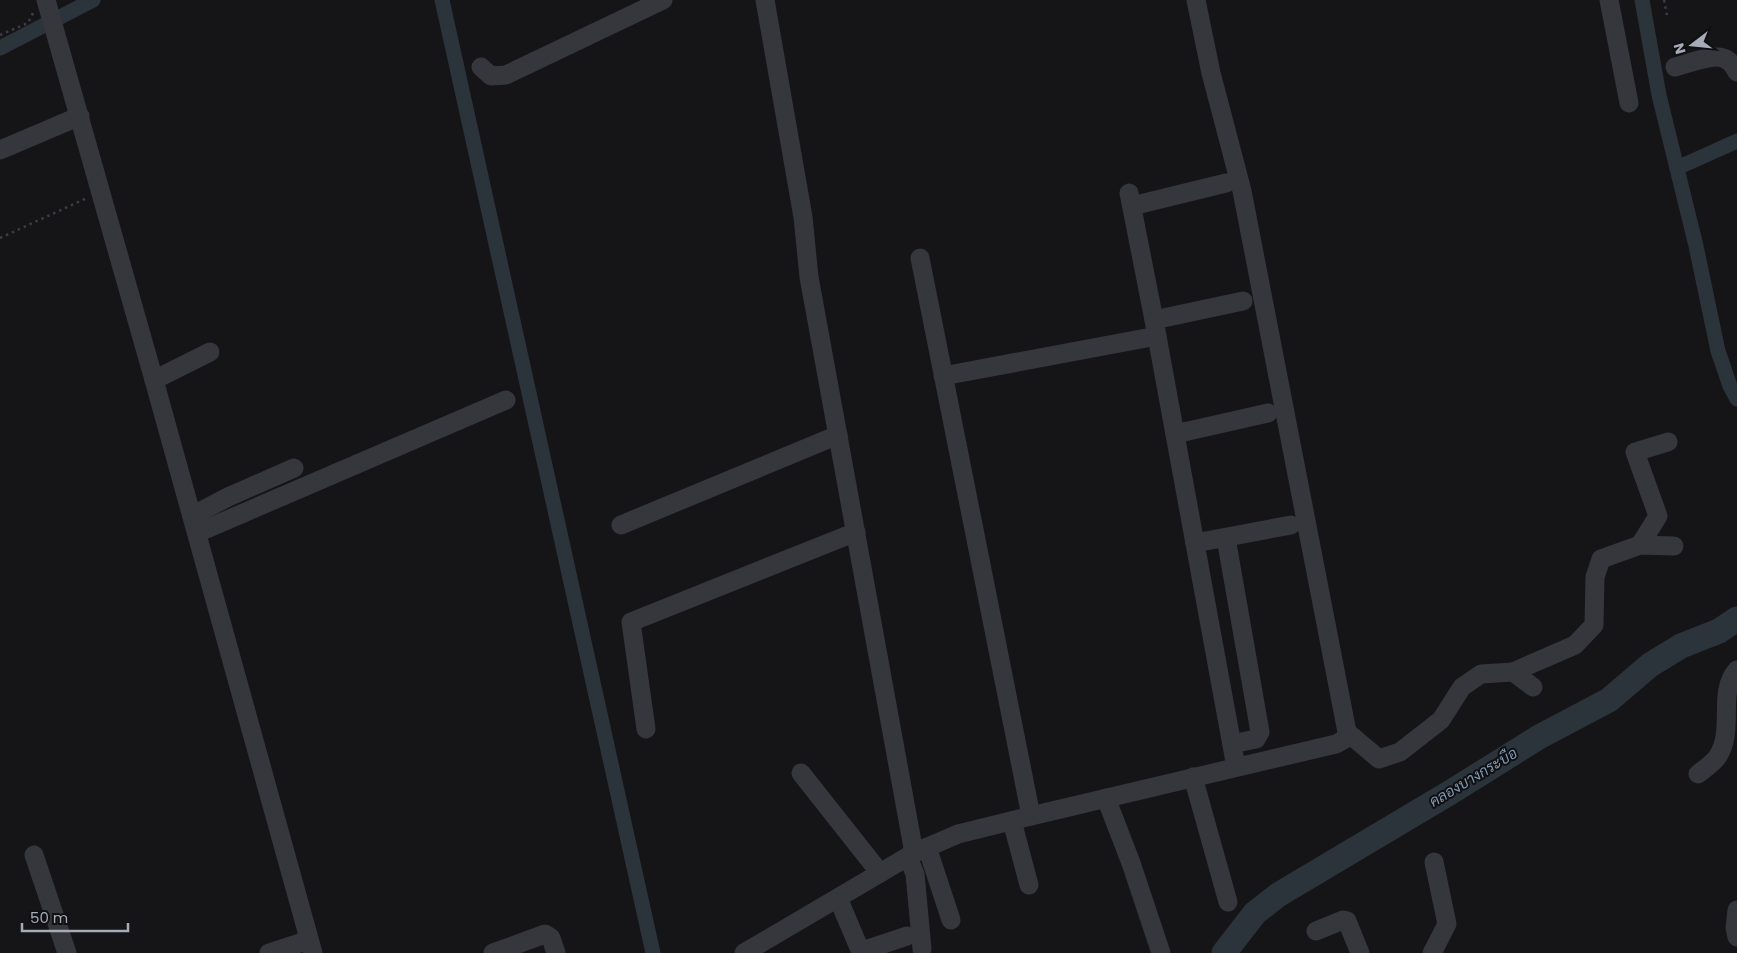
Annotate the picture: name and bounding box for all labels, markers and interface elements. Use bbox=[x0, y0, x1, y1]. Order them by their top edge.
north arrow bbox=[1667, 20, 1717, 70]
text: N bbox=[1668, 41, 1691, 56]
water label: คลองบางกระบือ bbox=[1425, 742, 1521, 812]
scale bar bbox=[22, 900, 129, 932]
text: 50 m bbox=[30, 907, 68, 928]

